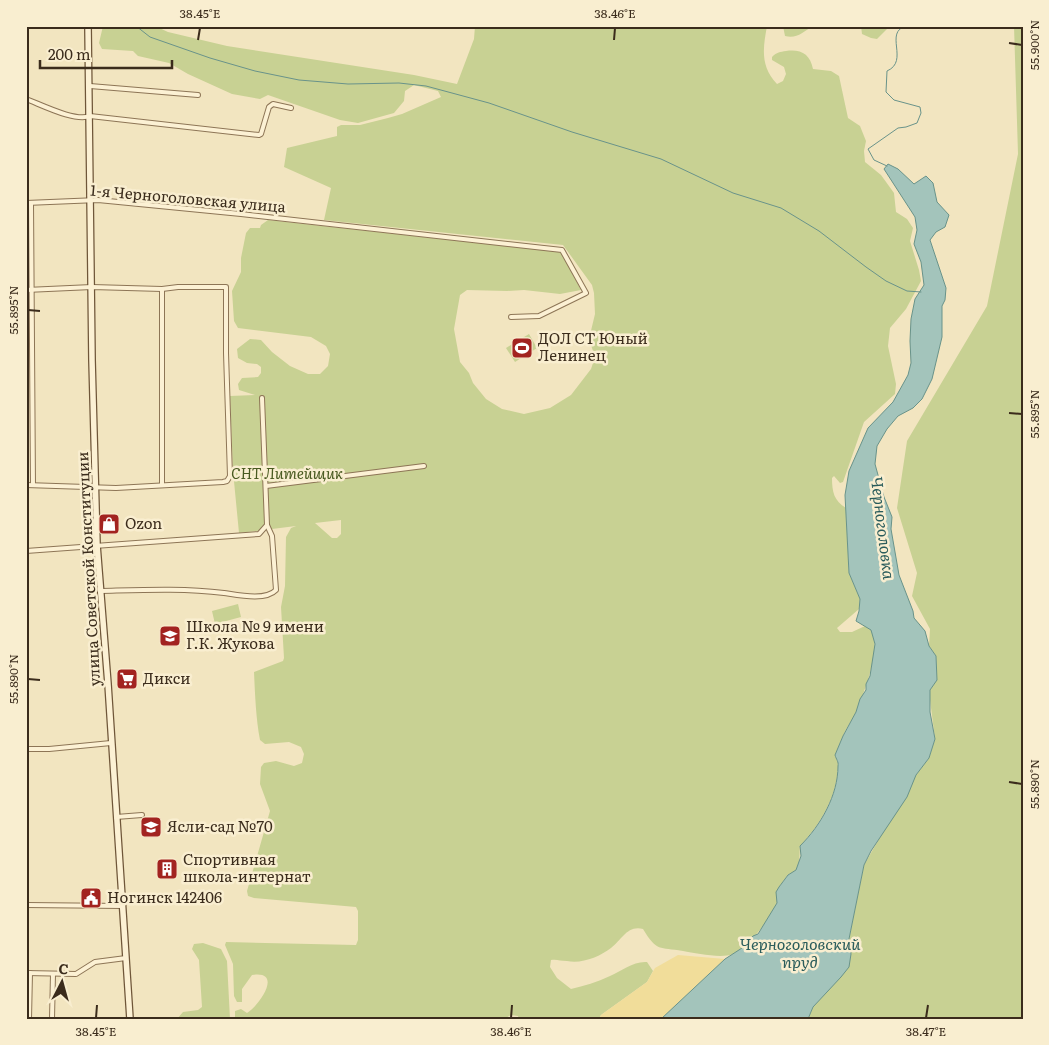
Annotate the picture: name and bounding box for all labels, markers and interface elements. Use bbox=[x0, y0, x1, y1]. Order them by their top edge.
text: 38.45°E bbox=[180, 4, 221, 22]
text: 38.46°E bbox=[594, 4, 636, 22]
text: 55.900°N bbox=[1025, 20, 1043, 70]
scale bar bbox=[40, 38, 172, 70]
text: 200 m bbox=[48, 42, 91, 65]
street label: 1-я Черноголовская улица bbox=[89, 177, 288, 218]
text: 55.895°N bbox=[4, 285, 22, 335]
place label: ДОЛ СТ Юный Ленинец bbox=[538, 326, 648, 366]
sports icon: ДОЛ СТ Юный Ленинец bbox=[510, 336, 534, 360]
text: 55.895°N bbox=[1025, 389, 1043, 439]
street label: улица Советской Конституции bbox=[70, 451, 105, 687]
park label: СНТ Литейщик bbox=[231, 461, 343, 484]
water label: Черноголовка bbox=[866, 475, 902, 582]
place label: Ozon bbox=[125, 511, 162, 534]
shop icon: Ozon bbox=[97, 512, 121, 536]
place label: Школа № 9 имени Г.К. Жукова bbox=[186, 614, 324, 654]
school or university icon: Школа № 9 имени Г.К. Жукова bbox=[158, 624, 182, 648]
text: 55.890°N bbox=[4, 654, 22, 704]
place label: Дикси bbox=[143, 666, 191, 689]
supermarket icon: Дикси bbox=[115, 667, 139, 691]
text: 55.890°N bbox=[1025, 759, 1043, 809]
place label: Ясли-сад №70 bbox=[167, 814, 273, 837]
school or university icon: Ясли-сад №70 bbox=[139, 815, 163, 839]
place label: Спортивная школа-интернат bbox=[183, 847, 311, 887]
building icon: Спортивная школа-интернат bbox=[155, 857, 179, 881]
place label: Ногинск 142406 bbox=[107, 885, 222, 908]
public building icon: Ногинск 142406 bbox=[79, 886, 103, 910]
water label: Черноголовский пруд bbox=[739, 931, 861, 973]
north arrow bbox=[38, 958, 88, 1008]
text: С bbox=[57, 958, 70, 979]
text: 38.45°E bbox=[76, 1022, 117, 1040]
text: 38.46°E bbox=[490, 1022, 532, 1040]
text: 38.47°E bbox=[906, 1022, 947, 1040]

